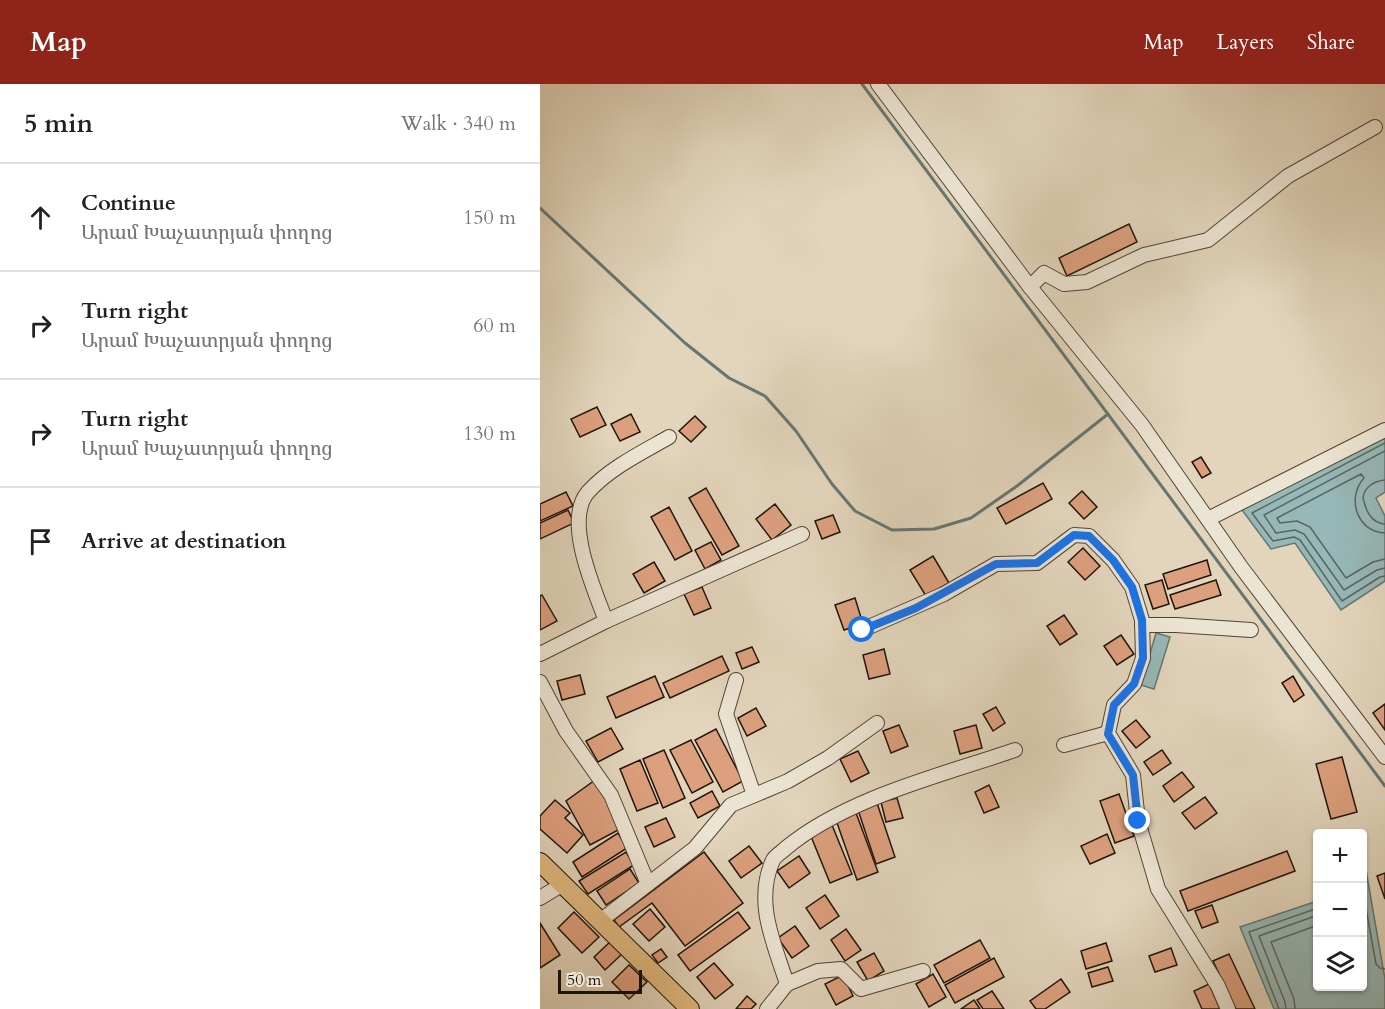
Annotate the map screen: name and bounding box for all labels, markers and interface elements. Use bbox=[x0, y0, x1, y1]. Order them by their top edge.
text: Map bbox=[30, 23, 87, 61]
text: Map bbox=[1144, 28, 1184, 57]
text: Layers bbox=[1217, 28, 1274, 57]
text: Share bbox=[1307, 28, 1355, 57]
text: 5 min bbox=[24, 106, 93, 141]
text: Walk · 340 m bbox=[401, 110, 516, 137]
text: Continue bbox=[81, 188, 176, 218]
icon: ahead bbox=[24, 201, 57, 234]
text: 150 m bbox=[463, 204, 516, 231]
text: Արամ Խաչատրյան փողոց bbox=[81, 219, 333, 246]
text: Turn right bbox=[81, 296, 188, 326]
icon: right bbox=[24, 309, 57, 342]
text: 60 m bbox=[473, 312, 516, 339]
text: Արամ Խաչատրյան փողոց bbox=[81, 327, 333, 354]
text: Turn right bbox=[81, 404, 188, 434]
icon: right bbox=[24, 417, 57, 450]
text: 130 m bbox=[463, 420, 516, 447]
text: Արամ Խաչատրյան փողոց bbox=[81, 435, 333, 462]
icon: arrive bbox=[24, 525, 57, 558]
text: Arrive at destination bbox=[81, 526, 286, 556]
route start bbox=[848, 616, 874, 642]
route end bbox=[1124, 807, 1150, 833]
map controls bbox=[1313, 829, 1367, 991]
button: + bbox=[1313, 829, 1367, 883]
button: − bbox=[1313, 883, 1367, 937]
button: layers bbox=[1313, 937, 1367, 991]
scale bar bbox=[558, 967, 642, 994]
text: 50 m bbox=[567, 969, 601, 991]

